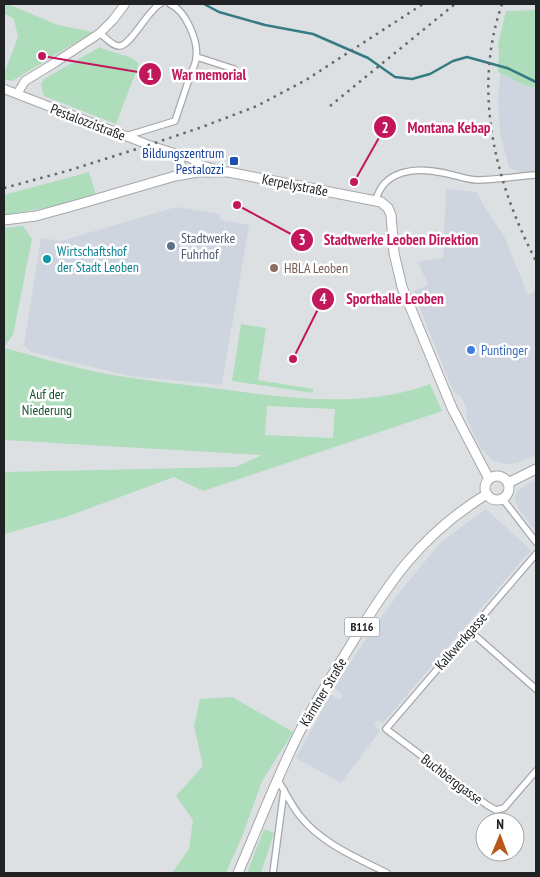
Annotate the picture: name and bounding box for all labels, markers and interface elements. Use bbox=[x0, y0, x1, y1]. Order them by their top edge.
callout: War memorial bbox=[137, 59, 257, 89]
text: 1 bbox=[146, 65, 154, 84]
text: War memorial bbox=[171, 65, 247, 84]
street label: Pestalozzistraße bbox=[48, 99, 128, 145]
callout: Montana Kebap bbox=[372, 112, 500, 142]
text: 2 bbox=[381, 118, 389, 137]
text: Montana Kebap bbox=[407, 118, 491, 137]
place label: Bildungszentrum Pestalozzi bbox=[142, 144, 224, 178]
marker: Bildungszentrum Pestalozzi bbox=[228, 155, 240, 167]
street label: Kerpelystraße bbox=[260, 170, 330, 200]
callout: Stadtwerke Leoben Direktion bbox=[289, 225, 489, 255]
place label: Stadtwerke Fuhrhof bbox=[181, 229, 235, 263]
text: 3 bbox=[298, 230, 306, 249]
text: Stadtwerke Leoben Direktion bbox=[324, 230, 479, 249]
marker: Stadtwerke Fuhrhof bbox=[165, 240, 177, 252]
place label: Wirtschaftshof der Stadt Leoben bbox=[57, 242, 139, 276]
marker: Wirtschaftshof der Stadt Leoben bbox=[41, 253, 53, 265]
place label: HBLA Leoben bbox=[284, 259, 348, 277]
marker: HBLA Leoben bbox=[268, 262, 280, 274]
callout: Sporthalle Leoben bbox=[311, 284, 454, 314]
text: 4 bbox=[319, 289, 327, 308]
text: Sporthalle Leoben bbox=[346, 289, 444, 308]
place label: Puntinger bbox=[481, 341, 528, 359]
marker: Puntinger bbox=[465, 344, 477, 356]
park label: Auf der Niederung bbox=[22, 385, 72, 419]
street label: Kalkwerkgasse bbox=[431, 608, 491, 674]
road number: B116 bbox=[344, 618, 380, 636]
street label: Kärntner Straße bbox=[295, 654, 351, 730]
street label: Buchberggasse bbox=[418, 750, 487, 808]
north arrow bbox=[475, 812, 525, 862]
text: N bbox=[496, 815, 504, 833]

